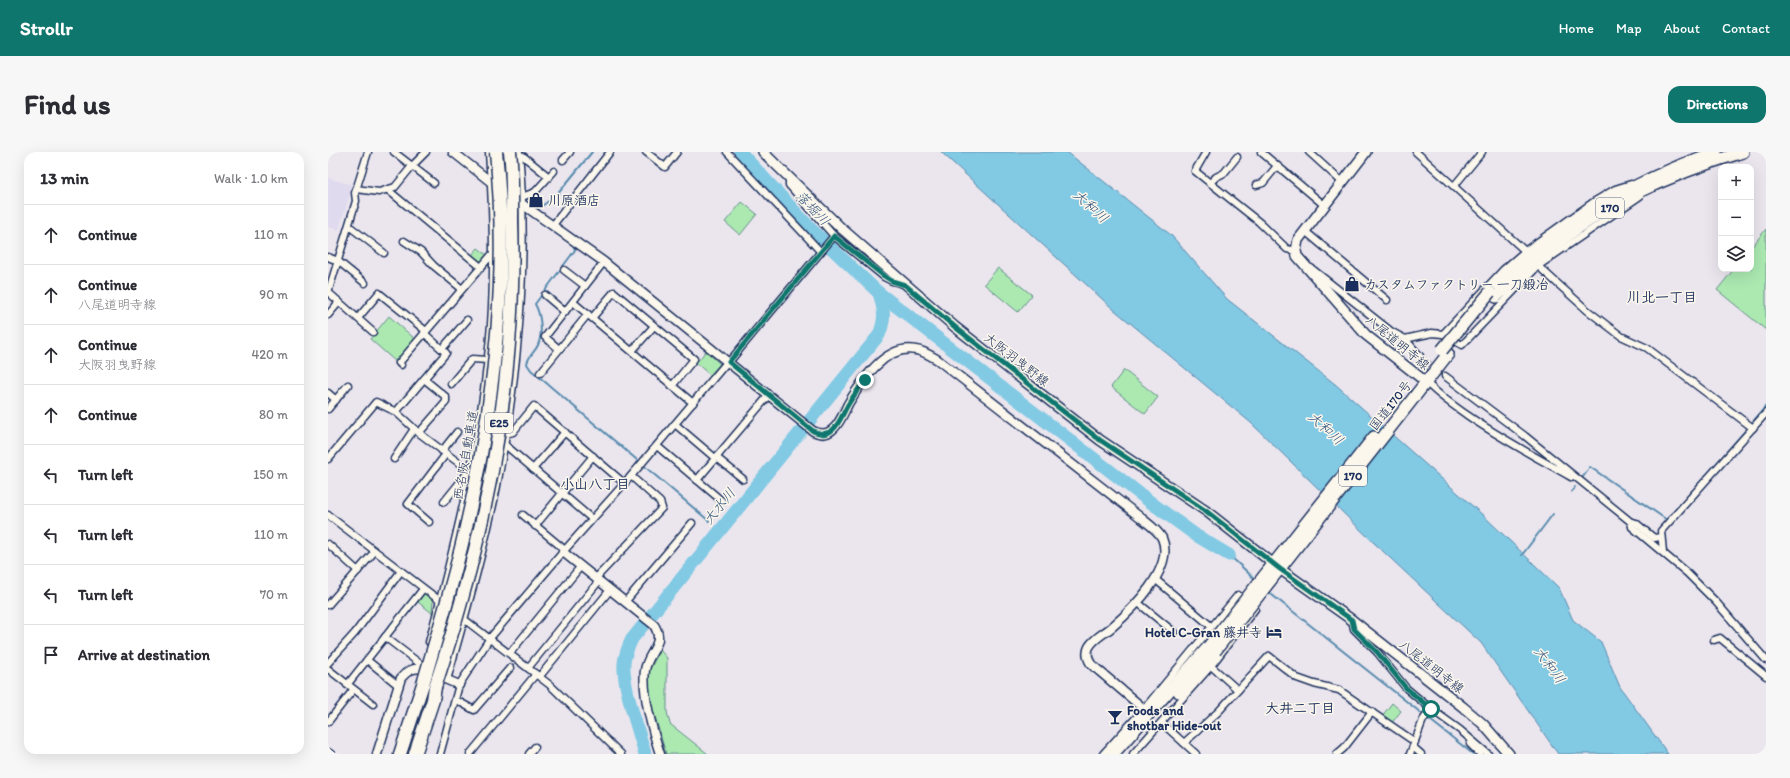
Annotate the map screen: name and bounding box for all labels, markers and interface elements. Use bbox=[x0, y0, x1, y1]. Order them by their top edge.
text: Strollr bbox=[20, 17, 73, 40]
text: Home bbox=[1559, 20, 1594, 37]
text: Map bbox=[1616, 20, 1642, 37]
text: About bbox=[1664, 20, 1700, 37]
text: Contact bbox=[1722, 20, 1770, 37]
button: Directions bbox=[1668, 86, 1766, 123]
text: Find us bbox=[24, 87, 111, 121]
map controls bbox=[1718, 164, 1754, 272]
button: + bbox=[1718, 164, 1754, 200]
text: 13 min bbox=[40, 168, 89, 188]
text: Walk · 1.0 km bbox=[214, 171, 288, 186]
water label: 大和川 bbox=[1069, 186, 1112, 227]
water label: 落堀川 bbox=[792, 187, 833, 229]
shop icon: 川原酒店 bbox=[527, 191, 545, 209]
place label: 川原酒店 bbox=[548, 193, 600, 208]
road number: 170 bbox=[1596, 198, 1624, 218]
button: − bbox=[1718, 200, 1754, 236]
icon: ahead bbox=[40, 224, 62, 246]
text: Continue bbox=[78, 226, 137, 244]
text: 110 m bbox=[254, 227, 288, 242]
button: layers bbox=[1718, 236, 1754, 272]
shop icon: カスタムファクトリー 一刀鍛冶 bbox=[1343, 275, 1361, 293]
text: Continue bbox=[78, 276, 137, 294]
place label: カスタムファクトリー 一刀鍛冶 bbox=[1364, 277, 1549, 292]
icon: ahead bbox=[40, 284, 62, 306]
text: 90 m bbox=[259, 287, 288, 302]
district label: 川北一丁目 bbox=[1627, 289, 1697, 306]
text: 八尾道明寺線 bbox=[78, 297, 156, 312]
street label: 八尾道明寺線 bbox=[1363, 312, 1433, 373]
street label: 大阪羽曳野線 bbox=[981, 329, 1053, 390]
text: Continue bbox=[78, 336, 137, 354]
icon: ahead bbox=[40, 344, 62, 366]
text: 420 m bbox=[251, 347, 288, 362]
text: 大阪羽曳野線 bbox=[78, 357, 156, 372]
route end bbox=[856, 371, 874, 389]
street label: 国道170号 bbox=[1366, 377, 1415, 433]
icon: ahead bbox=[40, 404, 62, 426]
text: Continue bbox=[78, 406, 137, 424]
text: 80 m bbox=[259, 407, 288, 422]
water label: 大和川 bbox=[1304, 408, 1347, 449]
street label: 西名阪自動車道 bbox=[450, 409, 481, 501]
road number: E25 bbox=[485, 413, 513, 433]
icon: left bbox=[40, 464, 62, 486]
text: Turn left bbox=[78, 466, 133, 484]
road number: 170 bbox=[1339, 466, 1367, 486]
text: 150 m bbox=[253, 467, 288, 482]
district label: 小山八丁目 bbox=[560, 476, 630, 493]
water label: 大水川 bbox=[700, 485, 739, 528]
icon: left bbox=[40, 524, 62, 546]
text: Turn left bbox=[78, 526, 133, 544]
text: 110 m bbox=[254, 527, 288, 542]
icon: left bbox=[40, 584, 62, 606]
text: Turn left bbox=[78, 586, 133, 604]
text: 70 m bbox=[260, 587, 288, 602]
hotel icon: Hotel C-Gran 藤井寺 bbox=[1265, 623, 1283, 641]
place label: Hotel C-Gran 藤井寺 bbox=[1145, 625, 1262, 640]
street label: 八尾道明寺線 bbox=[1396, 636, 1468, 697]
water label: 大和川 bbox=[1530, 643, 1569, 687]
icon: arrive bbox=[40, 644, 62, 666]
text: Arrive at destination bbox=[78, 646, 210, 664]
district label: 大井二丁目 bbox=[1265, 700, 1335, 717]
route start bbox=[1422, 700, 1440, 718]
place label: Foods and shotbar Hide-out bbox=[1127, 703, 1222, 733]
bar icon: Foods and shotbar Hide-out bbox=[1106, 708, 1124, 726]

